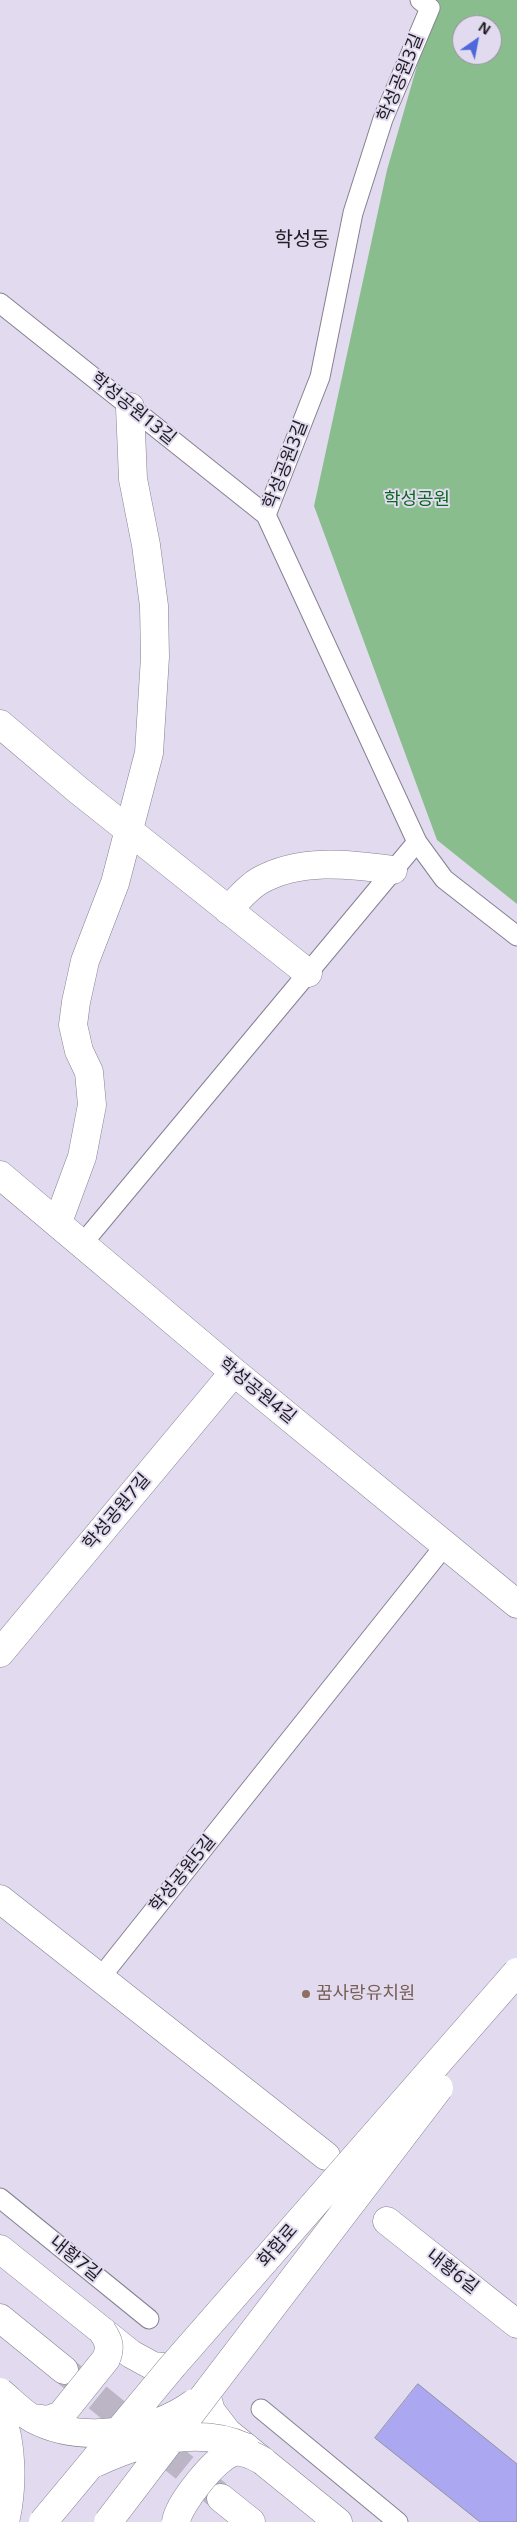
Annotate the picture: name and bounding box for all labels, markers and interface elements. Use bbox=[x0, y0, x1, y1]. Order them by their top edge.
north arrow bbox=[452, 15, 502, 65]
text: N bbox=[475, 17, 495, 39]
street label: 학성공원3길 bbox=[374, 31, 428, 125]
district label: 학성동 bbox=[274, 228, 330, 252]
street label: 학성공원13길 bbox=[86, 368, 180, 450]
street label: 학성공원3길 bbox=[259, 418, 313, 512]
park label: 학성공원 bbox=[384, 489, 450, 511]
street label: 학성공원4길 bbox=[214, 1353, 300, 1429]
street label: 학성공원7길 bbox=[79, 1469, 155, 1555]
street label: 학성공원5길 bbox=[145, 1831, 221, 1917]
place label: 꿈사랑유치원 bbox=[316, 1983, 415, 2005]
marker: 꿈사랑유치원 bbox=[300, 1988, 312, 2000]
street label: 화합로 bbox=[254, 2220, 302, 2272]
street label: 내황7길 bbox=[45, 2232, 105, 2286]
street label: 내황6길 bbox=[422, 2245, 482, 2299]

